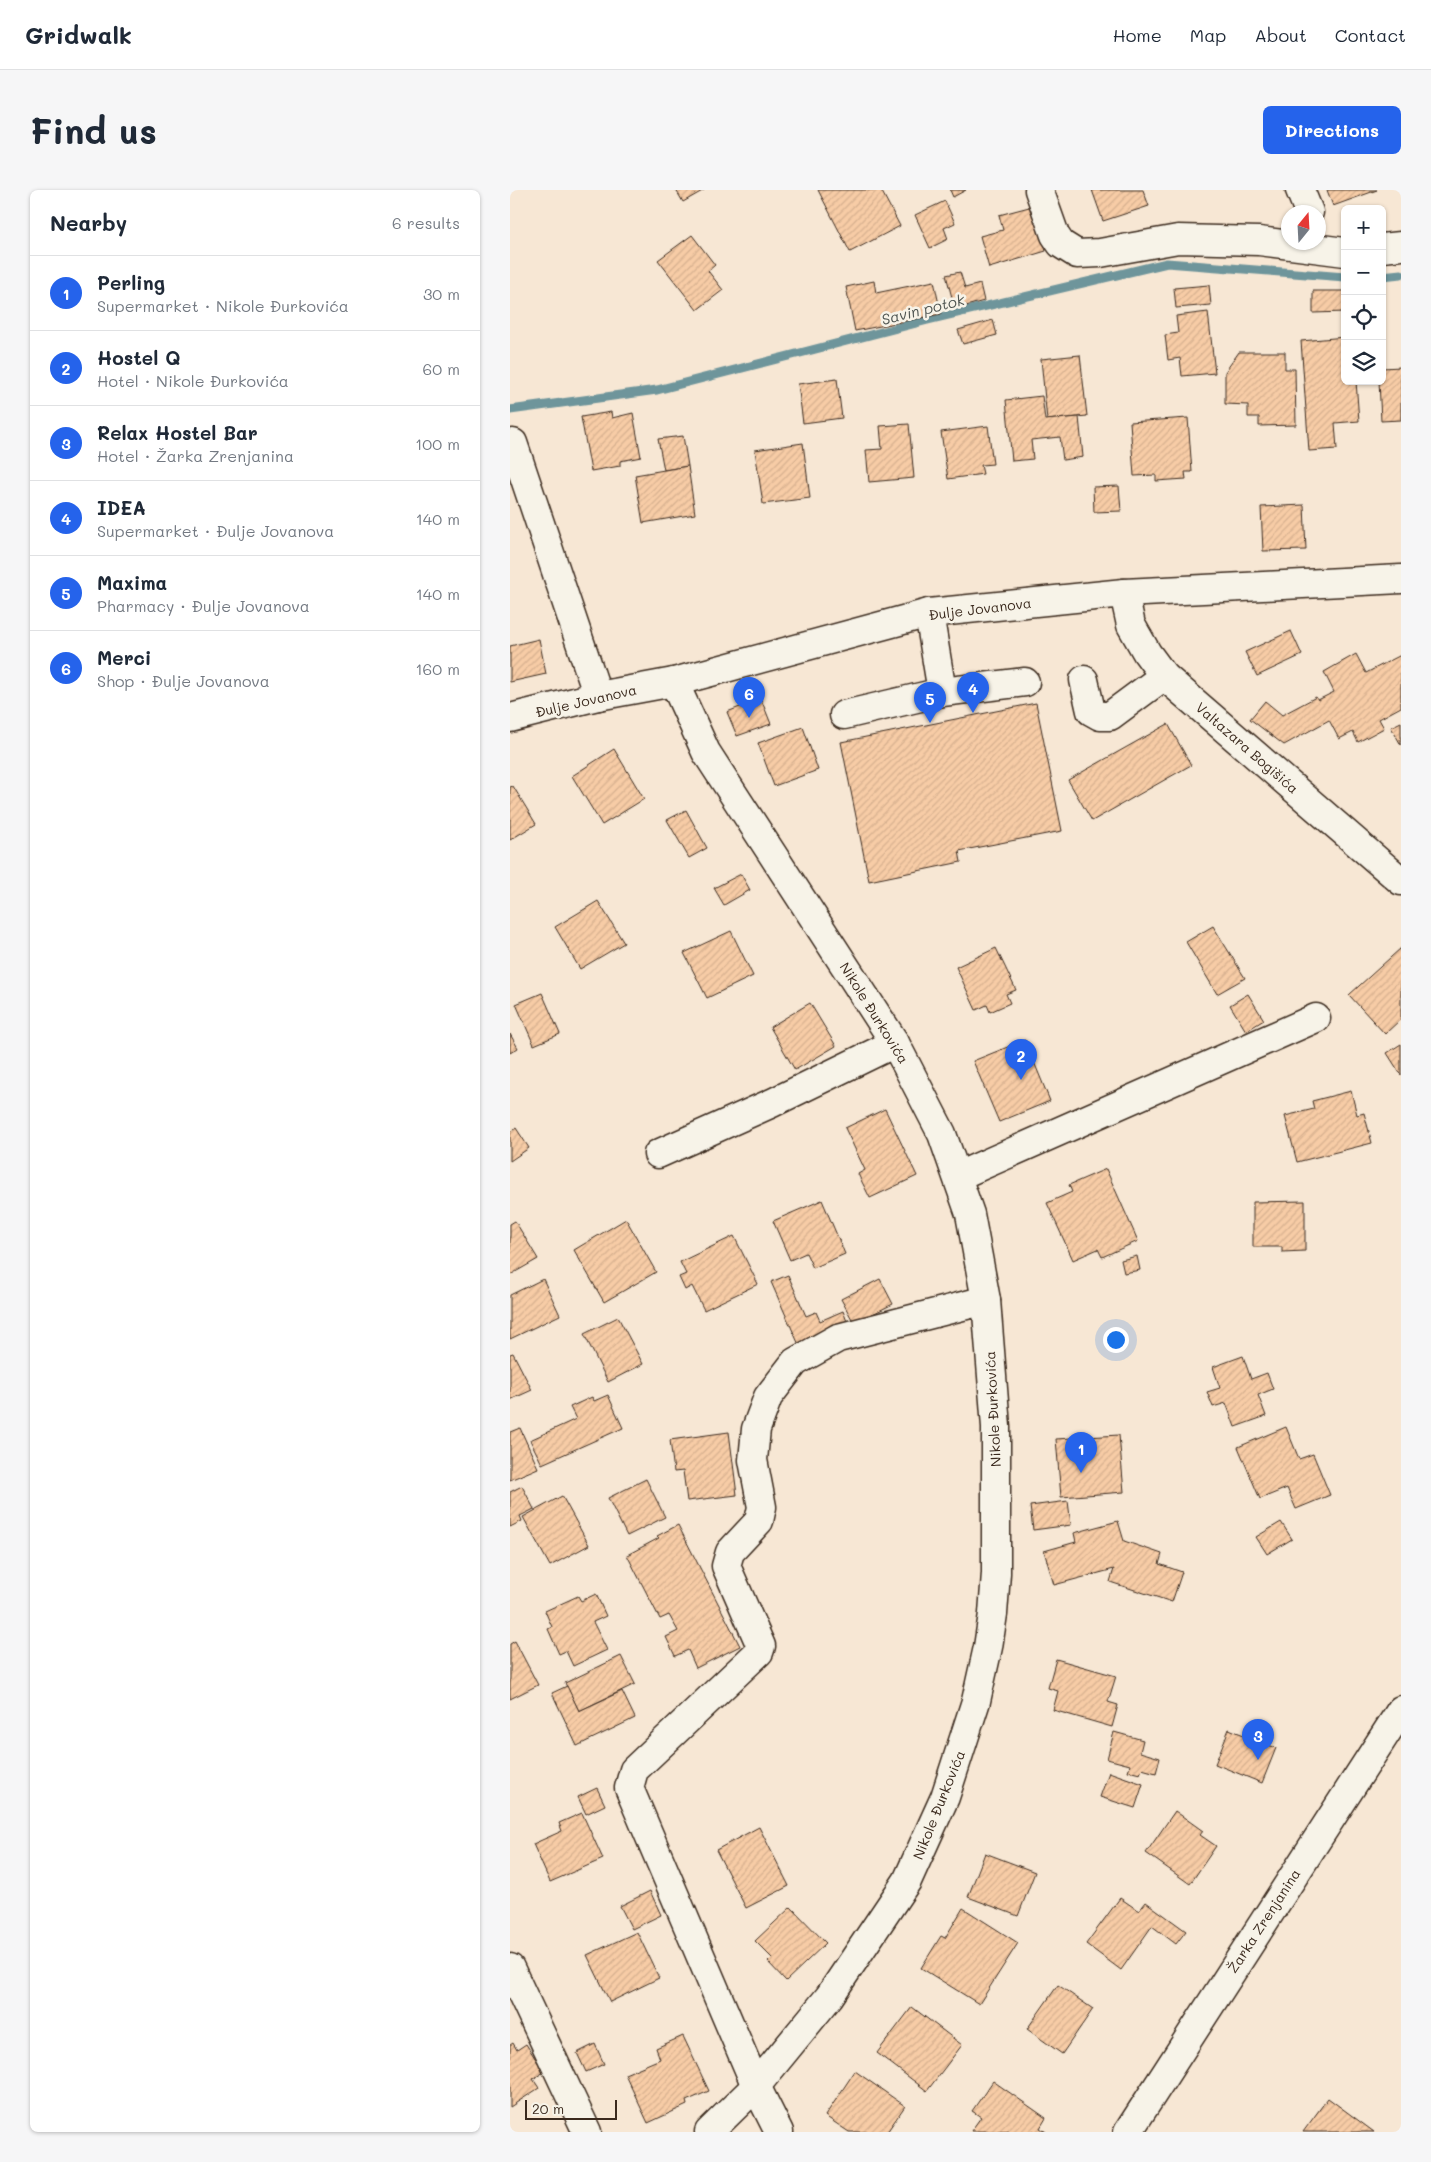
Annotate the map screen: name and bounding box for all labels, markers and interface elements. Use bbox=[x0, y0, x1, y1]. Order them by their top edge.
text: Gridwalk bbox=[25, 19, 132, 50]
text: Home bbox=[1113, 23, 1162, 47]
text: Map bbox=[1190, 23, 1226, 47]
text: About bbox=[1254, 23, 1307, 47]
text: Contact bbox=[1335, 23, 1406, 47]
button: Directions bbox=[1263, 106, 1401, 154]
text: Find us bbox=[30, 107, 157, 153]
north arrow bbox=[1281, 205, 1326, 250]
map controls bbox=[1341, 205, 1386, 385]
button: + bbox=[1341, 205, 1386, 250]
text: Nearby bbox=[50, 209, 127, 236]
text: 6 results bbox=[392, 212, 460, 233]
button: − bbox=[1341, 250, 1386, 295]
text: Perling bbox=[97, 270, 165, 295]
text: 1 bbox=[62, 283, 70, 304]
text: 30 m bbox=[423, 283, 460, 304]
water label: Savin potok bbox=[879, 289, 967, 329]
text: Supermarket · Nikole Đurkovića bbox=[97, 295, 349, 316]
button: locate bbox=[1341, 295, 1386, 340]
button: layers bbox=[1341, 340, 1386, 385]
text: Hostel Q bbox=[97, 345, 180, 370]
text: 2 bbox=[62, 358, 70, 379]
text: 60 m bbox=[423, 358, 460, 379]
text: Hotel · Nikole Đurkovića bbox=[97, 370, 289, 391]
text: Relax Hostel Bar bbox=[97, 420, 258, 445]
text: 3 bbox=[61, 433, 71, 454]
text: 100 m bbox=[415, 433, 460, 454]
text: Hotel · Žarka Zrenjanina bbox=[97, 445, 294, 466]
text: IDEA bbox=[97, 495, 146, 520]
text: 4 bbox=[61, 508, 71, 529]
text: 140 m bbox=[416, 508, 460, 529]
text: Supermarket · Đulje Jovanova bbox=[97, 520, 334, 541]
text: Maxima bbox=[97, 570, 167, 595]
text: 5 bbox=[61, 583, 71, 604]
text: 140 m bbox=[416, 583, 460, 604]
street label: Đulje Jovanova bbox=[927, 593, 1032, 624]
text: Pharmacy · Đulje Jovanova bbox=[97, 595, 310, 616]
text: Merci bbox=[97, 645, 151, 670]
text: 6 bbox=[61, 658, 71, 679]
text: 160 m bbox=[415, 658, 460, 679]
text: Shop · Đulje Jovanova bbox=[97, 670, 270, 691]
pin: 4 bbox=[957, 672, 989, 713]
pin: 6 bbox=[733, 677, 765, 718]
street label: Đulje Jovanova bbox=[533, 680, 638, 721]
pin: 5 bbox=[914, 682, 946, 723]
street label: Valtazara Bogišića bbox=[1192, 698, 1303, 798]
street label: Nikole Đurkovića bbox=[836, 958, 913, 1067]
pin: 2 bbox=[1005, 1039, 1037, 1080]
your location bbox=[1103, 1327, 1129, 1353]
street label: Nikole Đurkovića bbox=[980, 1351, 1005, 1468]
pin: 1 bbox=[1065, 1432, 1097, 1473]
pin: 3 bbox=[1242, 1719, 1274, 1760]
street label: Nikole Đurkovića bbox=[908, 1747, 969, 1862]
street label: Žarka Zrenjanina bbox=[1223, 1865, 1304, 1976]
scale bar bbox=[525, 2097, 618, 2120]
text: 20 m bbox=[532, 2099, 564, 2118]

